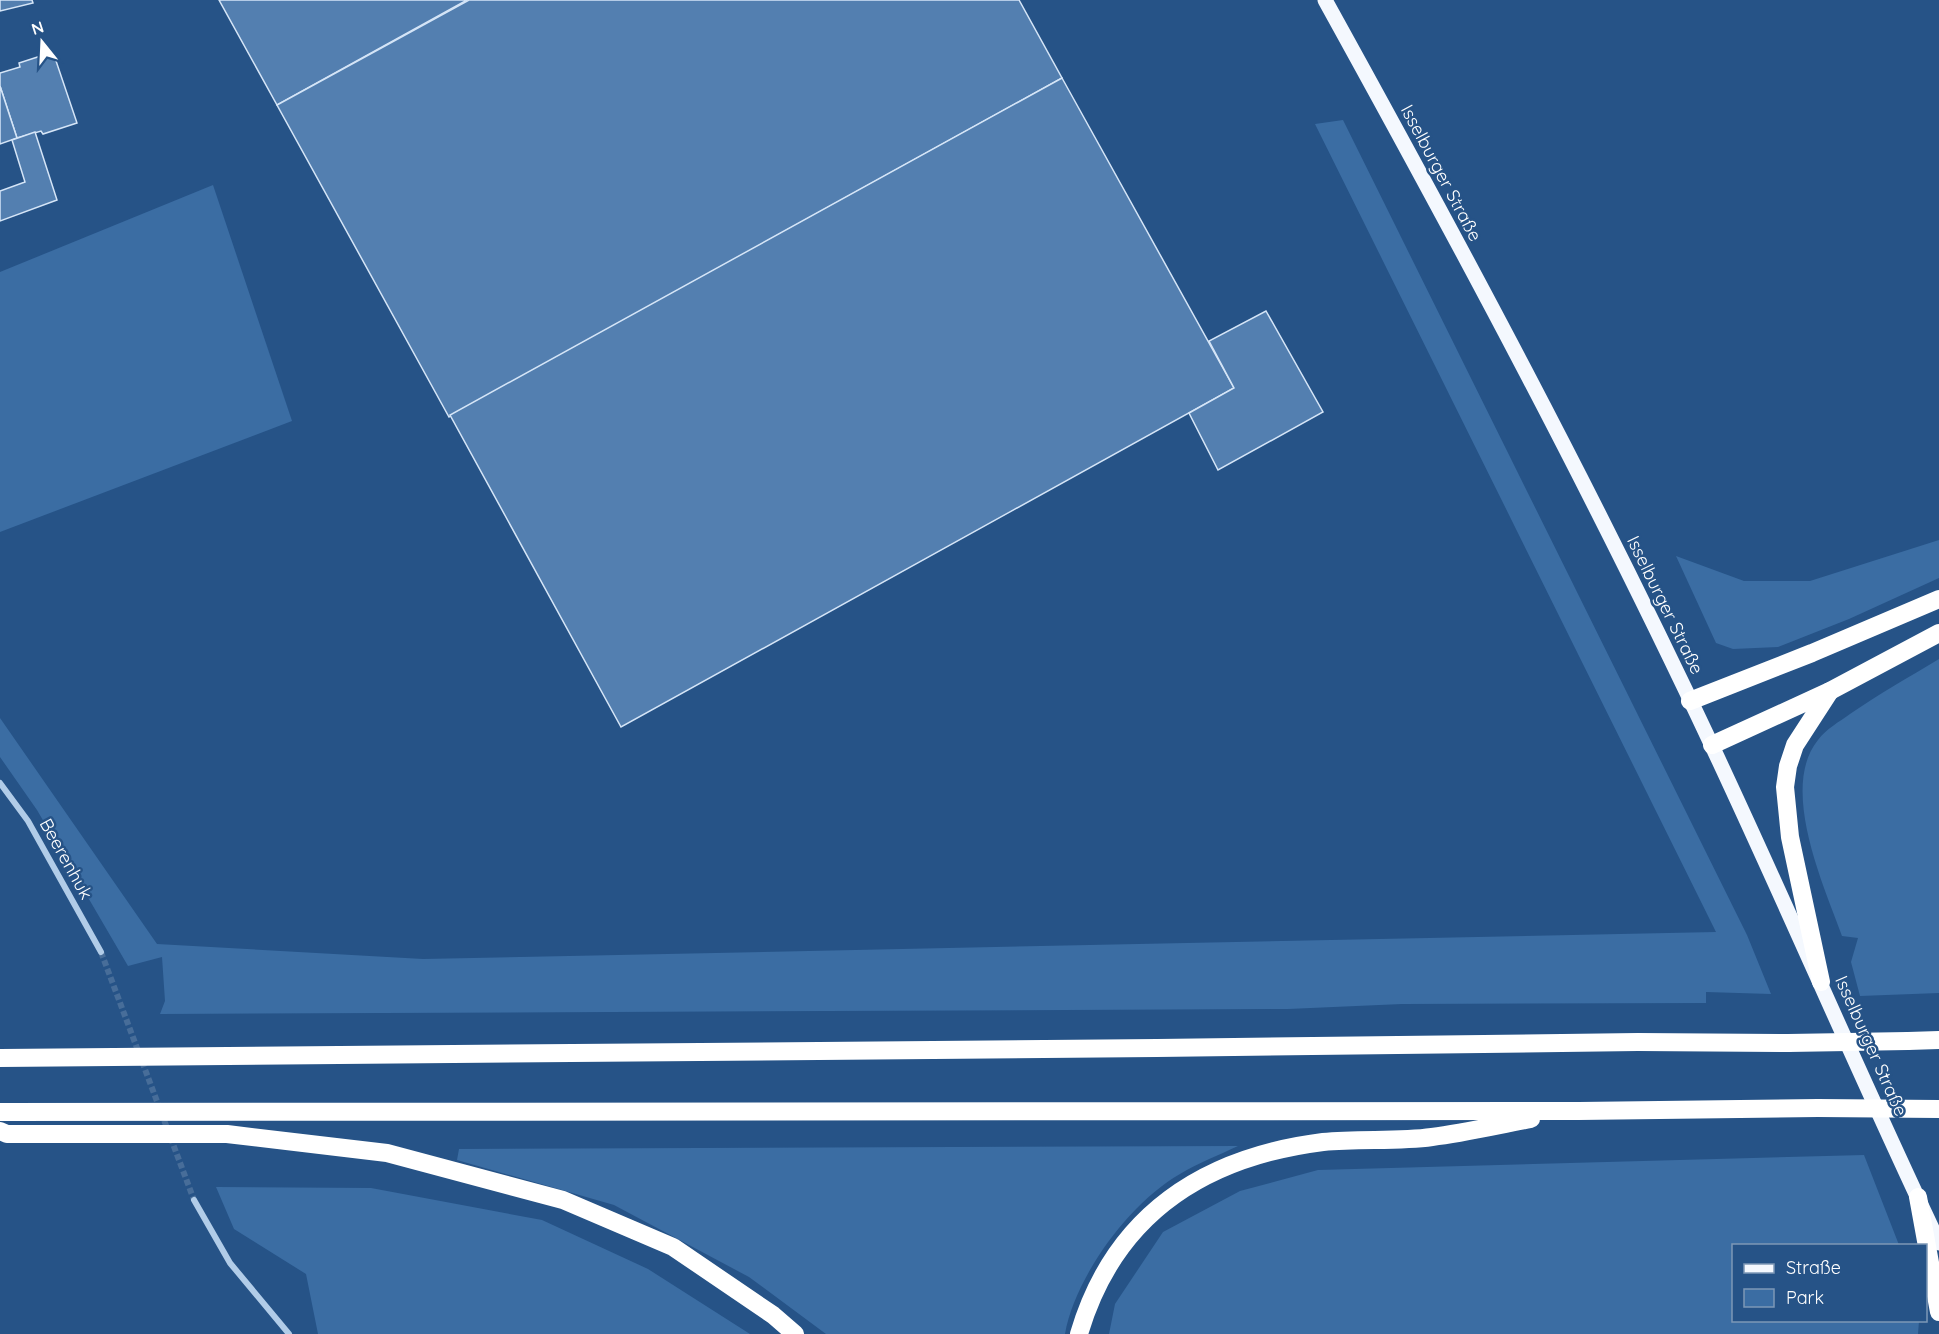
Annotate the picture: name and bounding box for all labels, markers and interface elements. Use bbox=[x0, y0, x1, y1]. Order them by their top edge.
north arrow bbox=[12, 12, 72, 72]
text: N bbox=[29, 16, 46, 39]
street label: Isselburger Straße bbox=[1396, 101, 1487, 245]
street label: Isselburger Straße bbox=[1622, 532, 1709, 678]
street label: Beerenhuk bbox=[35, 814, 98, 903]
street label: Isselburger Straße bbox=[1830, 972, 1913, 1120]
legend bbox=[1732, 1244, 1927, 1322]
text: Straße bbox=[1786, 1256, 1841, 1279]
text: Park bbox=[1786, 1286, 1824, 1309]

